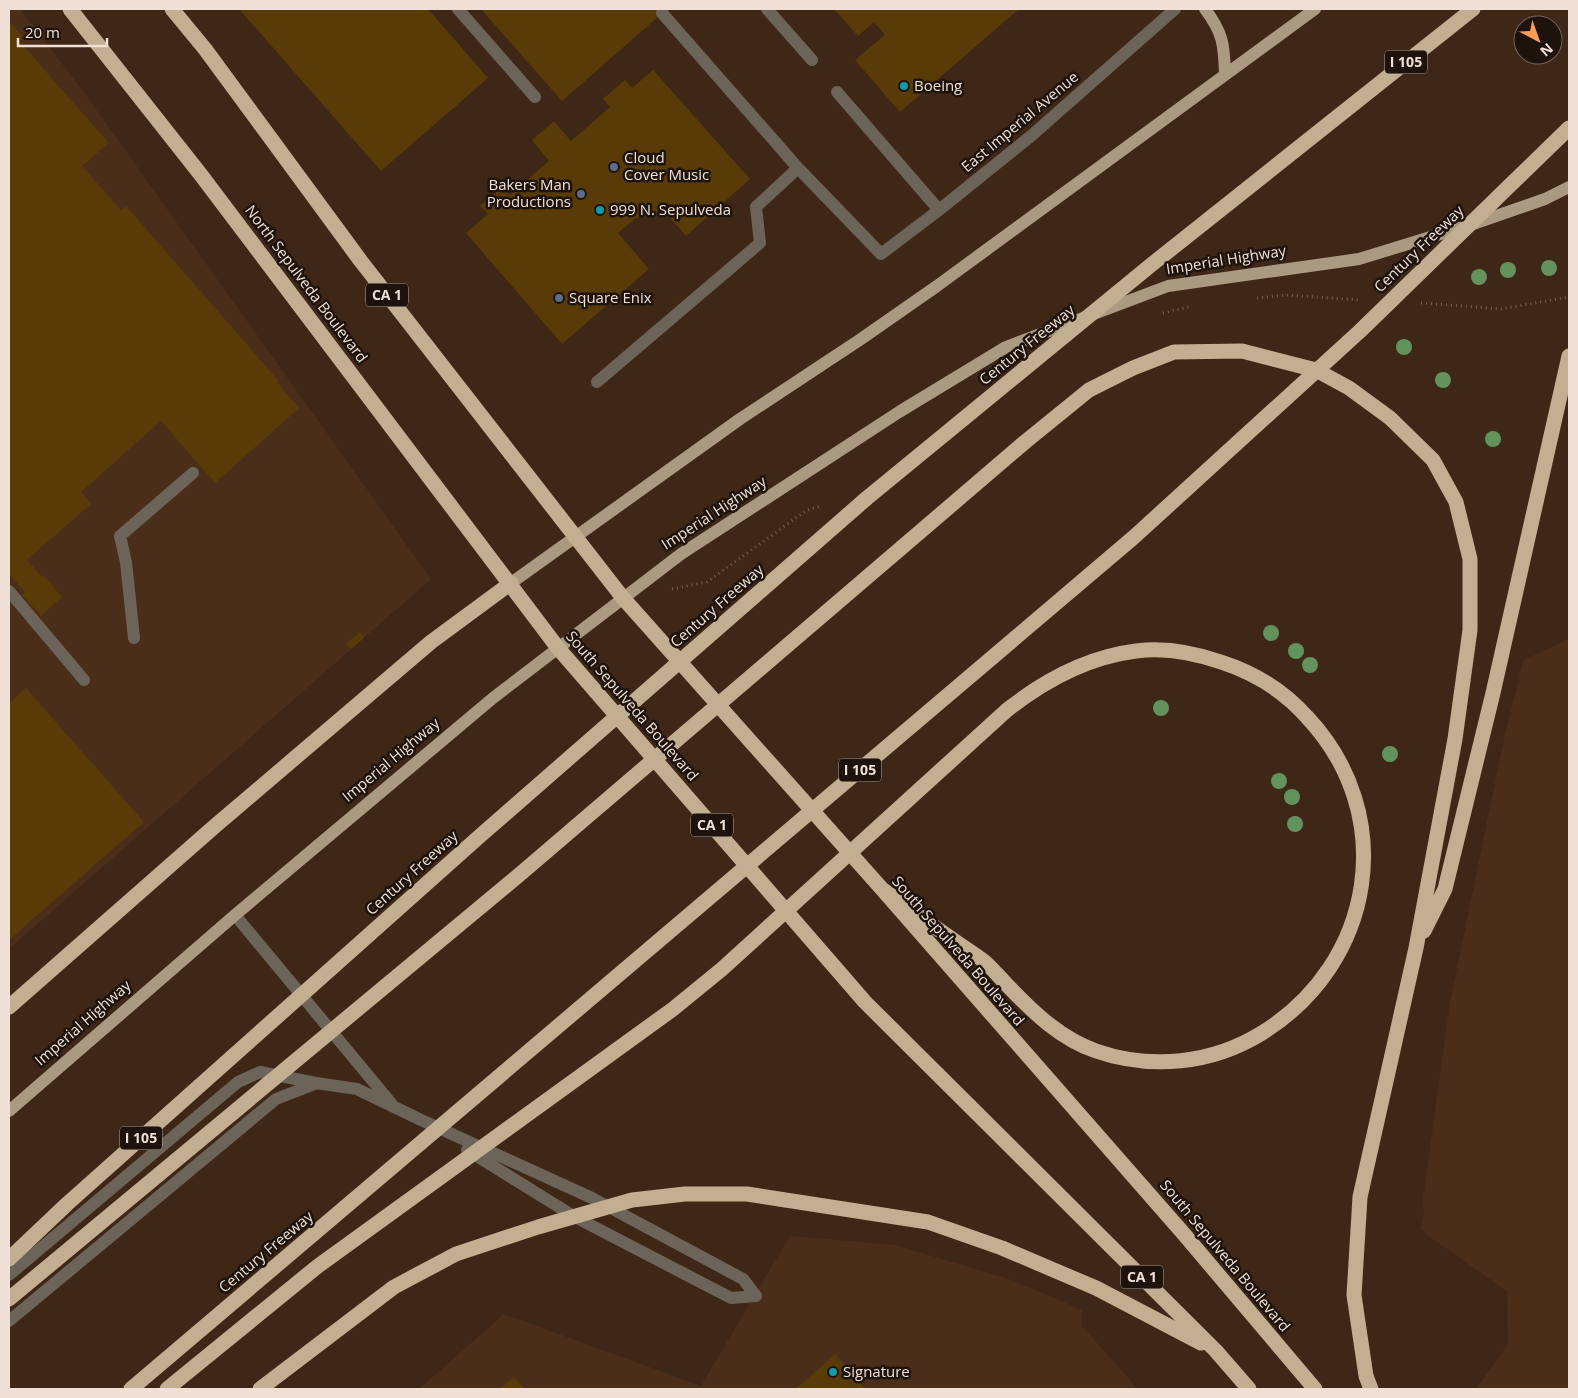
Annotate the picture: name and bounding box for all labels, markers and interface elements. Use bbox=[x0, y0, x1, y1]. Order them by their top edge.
scale bar bbox=[18, 15, 106, 47]
north arrow bbox=[1513, 15, 1563, 65]
text: 20 m bbox=[25, 22, 60, 42]
text: N bbox=[1536, 39, 1557, 61]
road number: I 105 bbox=[1385, 51, 1427, 74]
street label: East Imperial Avenue bbox=[957, 66, 1082, 176]
place label: Boeing bbox=[914, 75, 962, 95]
marker: Boeing bbox=[898, 80, 910, 92]
place label: Cloud Cover Music bbox=[624, 147, 709, 184]
marker: Cloud Cover Music bbox=[608, 161, 620, 173]
place label: Bakers Man Productions bbox=[487, 174, 571, 211]
marker: Bakers Man Productions bbox=[575, 188, 587, 200]
place label: 999 N. Sepulveda bbox=[610, 199, 731, 219]
street label: Century Freeway bbox=[1369, 200, 1468, 296]
street label: North Sepulveda Boulevard bbox=[241, 201, 373, 366]
marker: 999 N. Sepulveda bbox=[594, 204, 606, 216]
street label: Imperial Highway bbox=[1164, 240, 1288, 278]
road number: CA 1 bbox=[366, 284, 408, 306]
place label: Square Enix bbox=[569, 287, 652, 307]
marker: Square Enix bbox=[553, 292, 565, 304]
street label: Century Freeway bbox=[974, 299, 1079, 389]
street label: Imperial Highway bbox=[657, 470, 770, 554]
street label: Century Freeway bbox=[665, 559, 768, 651]
street label: South Sepulveda Boulevard bbox=[562, 626, 703, 784]
street label: Imperial Highway bbox=[337, 712, 444, 806]
road number: I 105 bbox=[839, 758, 881, 782]
road number: CA 1 bbox=[691, 814, 733, 836]
street label: Century Freeway bbox=[361, 825, 462, 919]
street label: South Sepulveda Boulevard bbox=[888, 871, 1029, 1029]
street label: Imperial Highway bbox=[30, 975, 135, 1070]
road number: I 105 bbox=[120, 1126, 162, 1150]
street label: South Sepulveda Boulevard bbox=[1156, 1175, 1295, 1335]
street label: Century Freeway bbox=[214, 1206, 317, 1297]
road number: CA 1 bbox=[1121, 1266, 1163, 1288]
place label: Signature bbox=[843, 1361, 910, 1381]
marker: Signature bbox=[827, 1366, 839, 1378]

